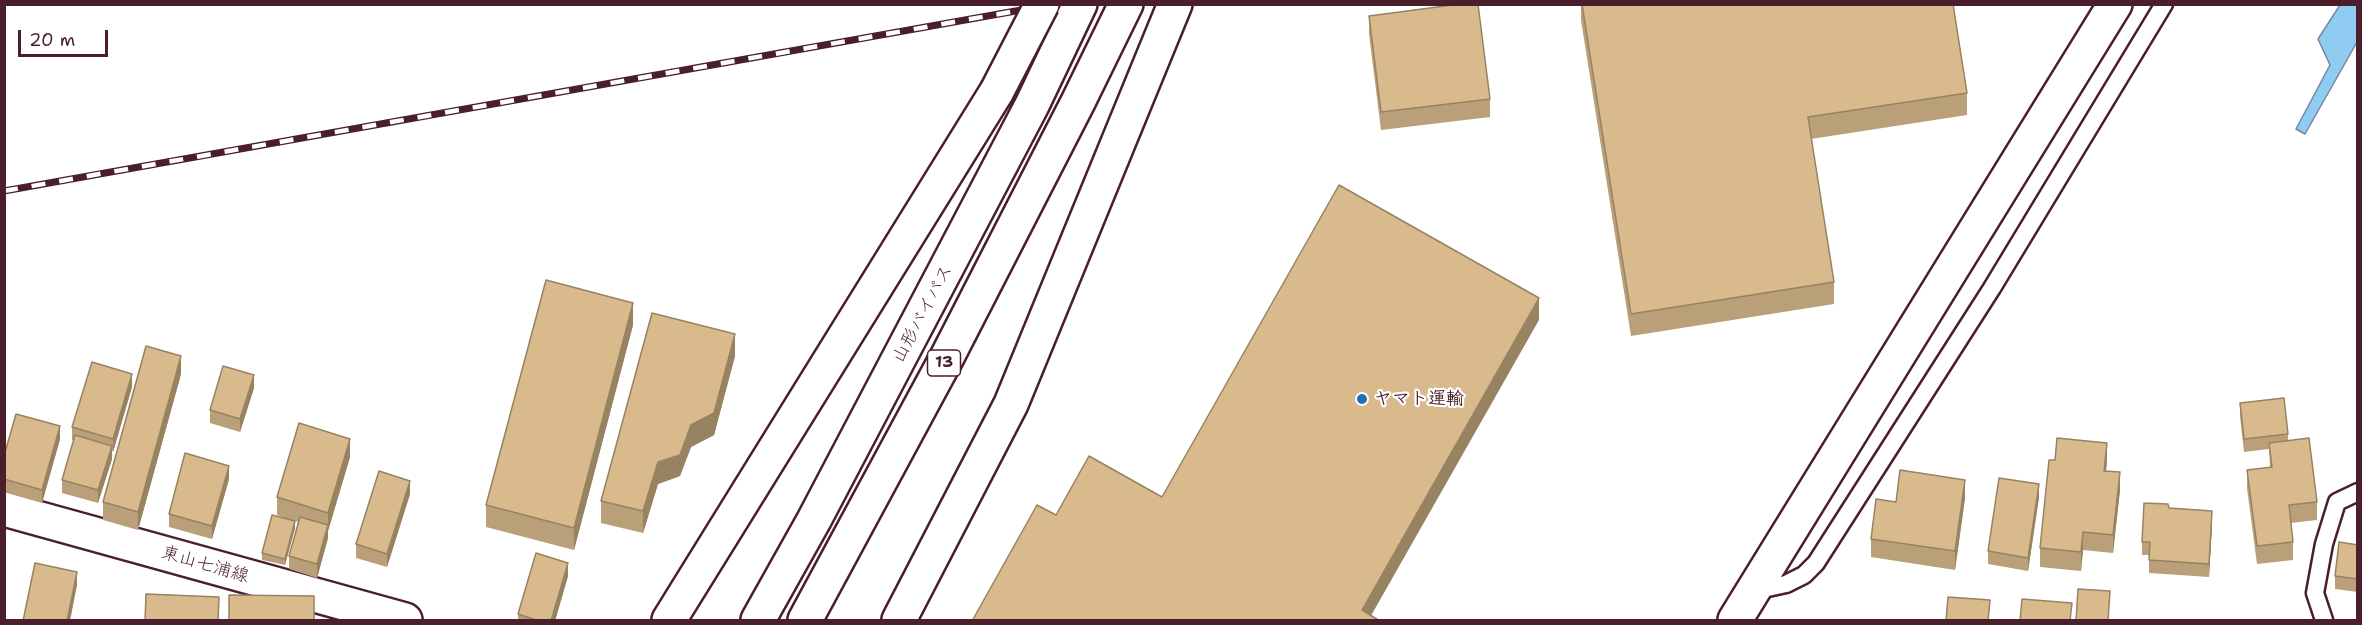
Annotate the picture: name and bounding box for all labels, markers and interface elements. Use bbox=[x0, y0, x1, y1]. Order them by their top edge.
scale bar bbox=[21, 18, 111, 56]
text: 20 m bbox=[29, 28, 75, 52]
street label: 山形バイパス bbox=[888, 261, 958, 367]
road number: 13 bbox=[928, 350, 960, 376]
place label: ヤマト運輸 bbox=[1374, 388, 1464, 410]
marker: ヤマト運輸 bbox=[1355, 392, 1369, 406]
street label: 東山七浦線 bbox=[159, 542, 251, 588]

